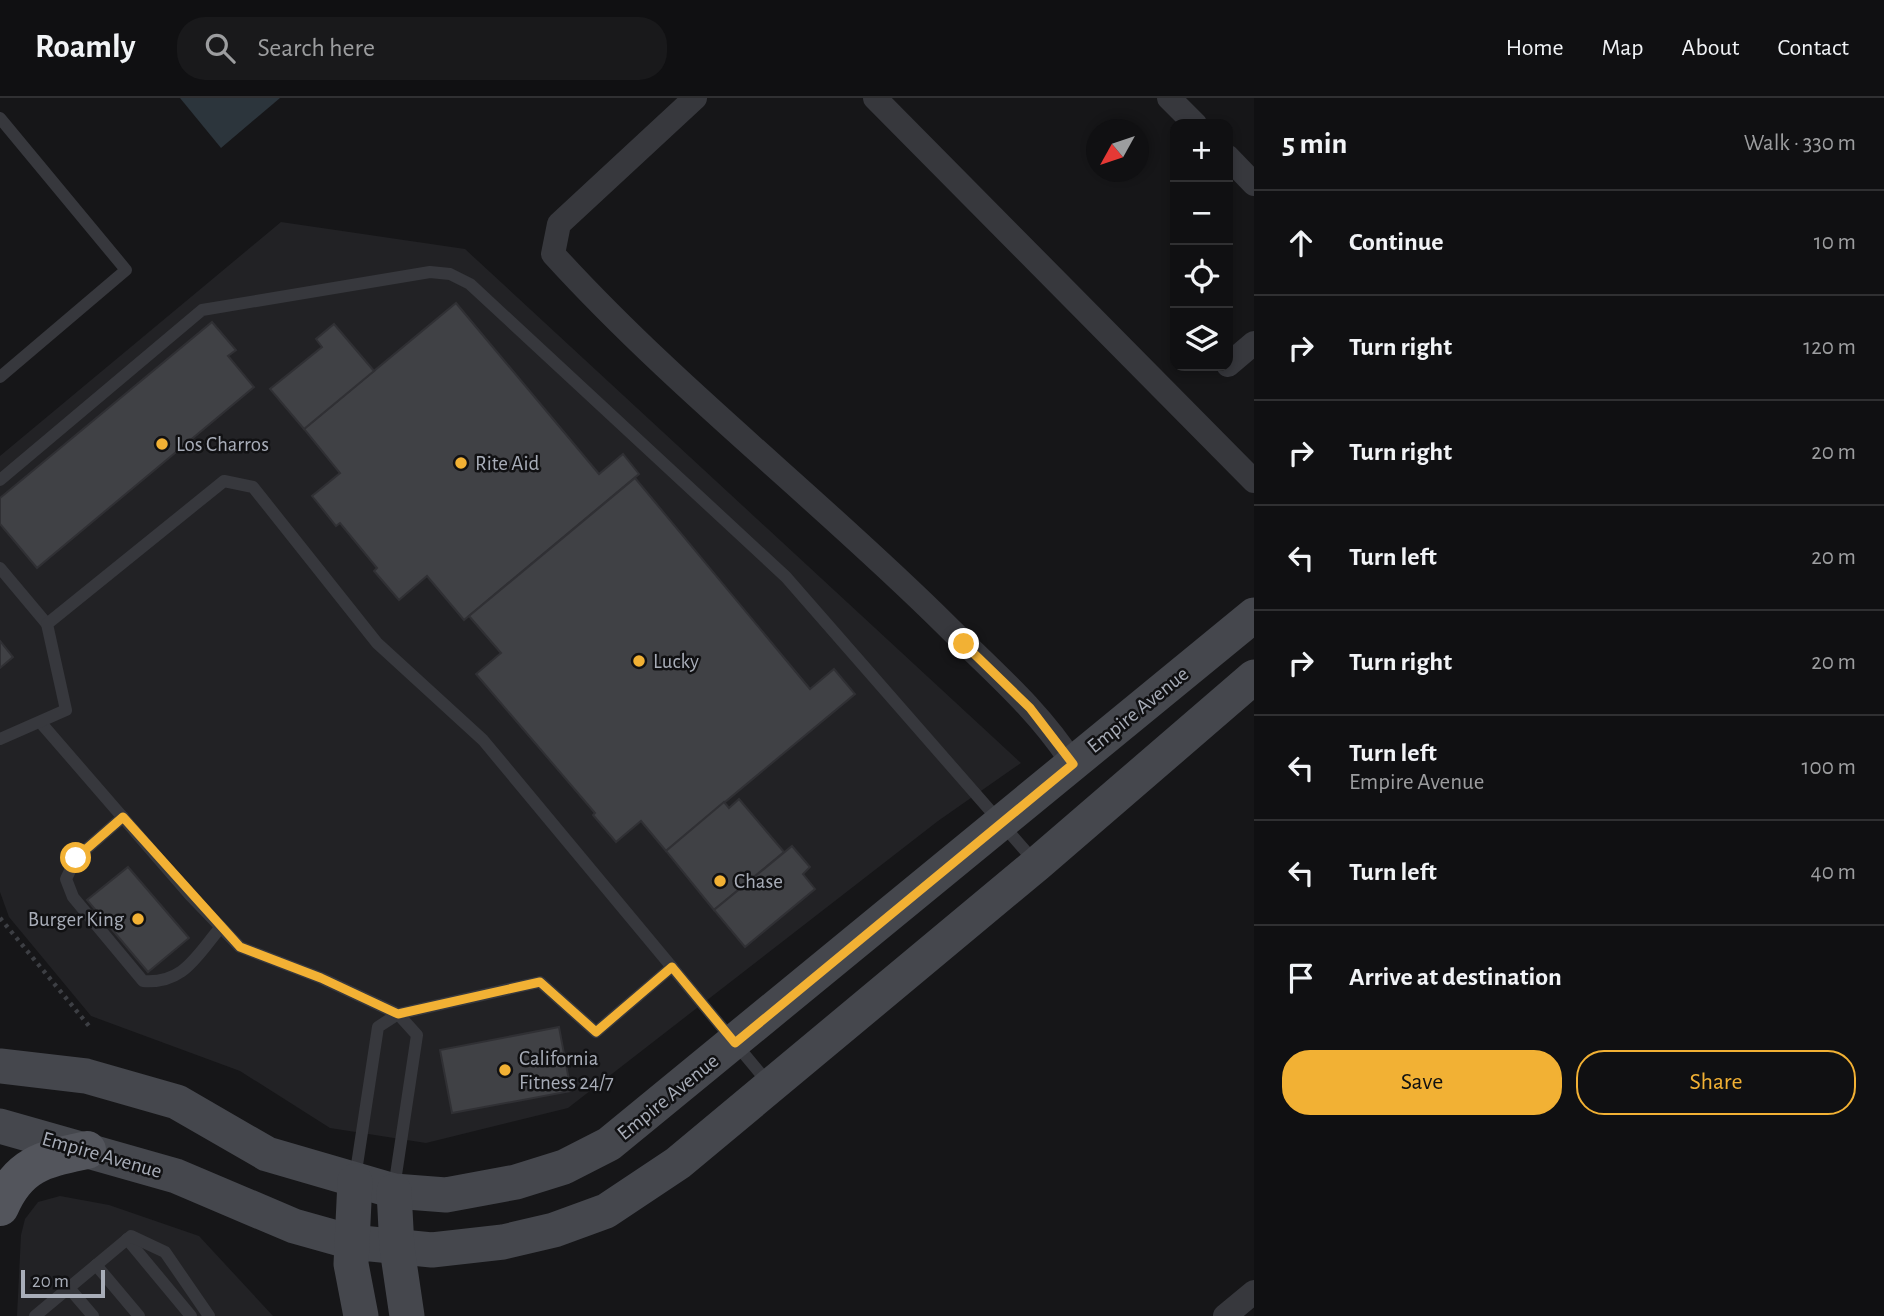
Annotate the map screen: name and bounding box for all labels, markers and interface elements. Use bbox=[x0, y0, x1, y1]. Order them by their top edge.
search box bbox=[177, 17, 667, 80]
icon: search bbox=[201, 29, 239, 67]
text: Roamly bbox=[35, 31, 135, 64]
text: Search here bbox=[257, 35, 375, 61]
text: Home bbox=[1506, 36, 1564, 60]
text: Map bbox=[1602, 36, 1644, 60]
text: About bbox=[1682, 36, 1739, 60]
text: Contact bbox=[1777, 36, 1849, 60]
north arrow bbox=[1086, 119, 1149, 182]
map controls bbox=[1170, 119, 1233, 371]
button: + bbox=[1170, 119, 1233, 182]
text: 5 min bbox=[1282, 129, 1347, 159]
text: Walk · 330 m bbox=[1744, 132, 1856, 155]
button: − bbox=[1170, 182, 1233, 245]
icon: ahead bbox=[1282, 224, 1320, 262]
text: Continue bbox=[1349, 229, 1444, 255]
text: 10 m bbox=[1814, 231, 1856, 254]
button: locate bbox=[1170, 245, 1233, 308]
button: layers bbox=[1170, 308, 1233, 371]
icon: right bbox=[1282, 329, 1320, 367]
text: Turn right bbox=[1349, 334, 1452, 360]
text: 120 m bbox=[1803, 336, 1856, 359]
place label: Los Charros bbox=[176, 434, 269, 455]
icon: right bbox=[1282, 434, 1320, 472]
marker: Los Charros bbox=[154, 436, 170, 452]
text: Turn right bbox=[1349, 439, 1452, 465]
text: 20 m bbox=[1811, 441, 1856, 464]
place label: Rite Aid bbox=[475, 453, 540, 474]
marker: Rite Aid bbox=[453, 455, 469, 471]
icon: left bbox=[1282, 539, 1320, 577]
text: Turn left bbox=[1349, 544, 1437, 570]
text: 20 m bbox=[1811, 546, 1856, 569]
route end bbox=[948, 628, 979, 659]
icon: right bbox=[1282, 644, 1320, 682]
text: Turn right bbox=[1349, 649, 1452, 675]
place label: Lucky bbox=[653, 651, 699, 672]
text: 20 m bbox=[1811, 651, 1856, 674]
marker: Lucky bbox=[631, 653, 647, 669]
street label: Empire Avenue bbox=[1083, 663, 1193, 757]
text: Turn left bbox=[1349, 740, 1437, 766]
icon: left bbox=[1282, 749, 1320, 787]
text: 100 m bbox=[1802, 756, 1856, 779]
text: Empire Avenue bbox=[1349, 771, 1484, 794]
route start bbox=[60, 842, 91, 873]
icon: left bbox=[1282, 854, 1320, 892]
text: Turn left bbox=[1349, 859, 1437, 885]
text: 40 m bbox=[1811, 861, 1856, 884]
place label: Chase bbox=[734, 871, 783, 892]
marker: Chase bbox=[712, 873, 728, 889]
place label: Burger King bbox=[28, 909, 125, 930]
marker: Burger King bbox=[130, 911, 146, 927]
icon: arrive bbox=[1282, 959, 1320, 997]
text: Arrive at destination bbox=[1349, 964, 1562, 990]
place label: California Fitness 24/7 bbox=[519, 1048, 614, 1093]
street label: Empire Avenue bbox=[613, 1050, 723, 1144]
button: Save bbox=[1282, 1050, 1562, 1115]
button: Share bbox=[1576, 1050, 1856, 1115]
marker: California Fitness 24/7 bbox=[497, 1062, 513, 1078]
street label: Empire Avenue bbox=[40, 1128, 164, 1182]
scale bar bbox=[21, 1267, 105, 1299]
text: 20 m bbox=[32, 1272, 69, 1291]

